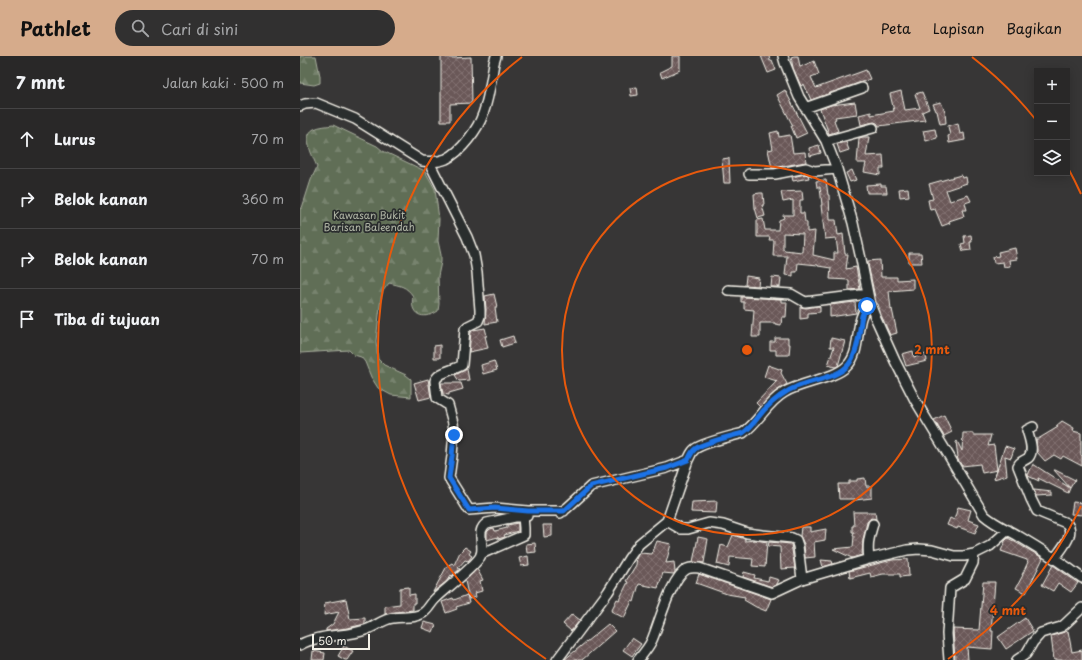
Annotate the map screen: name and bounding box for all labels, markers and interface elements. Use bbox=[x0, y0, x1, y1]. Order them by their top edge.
search box bbox=[115, 10, 395, 46]
text: Pathlet bbox=[20, 14, 91, 42]
icon: search bbox=[129, 17, 151, 39]
text: Cari di sini bbox=[161, 17, 238, 40]
text: Peta bbox=[881, 18, 911, 39]
text: Lapisan bbox=[933, 18, 984, 39]
text: Bagikan bbox=[1006, 18, 1062, 39]
map controls bbox=[1034, 68, 1070, 176]
button: + bbox=[1034, 68, 1070, 104]
text: 7 mnt bbox=[16, 69, 65, 95]
text: Jalan kaki · 500 m bbox=[162, 73, 284, 92]
button: − bbox=[1034, 104, 1070, 140]
text: Lurus bbox=[54, 127, 95, 150]
icon: ahead bbox=[16, 128, 38, 150]
text: 70 m bbox=[251, 129, 284, 148]
button: layers bbox=[1034, 140, 1070, 176]
text: Belok kanan bbox=[54, 187, 148, 210]
icon: right bbox=[16, 188, 38, 210]
text: 360 m bbox=[241, 189, 284, 208]
park label: Kawasan Bukit Barisan Baleendah bbox=[324, 207, 415, 234]
text: Belok kanan bbox=[54, 247, 148, 270]
icon: right bbox=[16, 248, 38, 270]
text: 70 m bbox=[251, 249, 284, 268]
route start bbox=[858, 297, 876, 315]
text: Tiba di tujuan bbox=[54, 307, 160, 330]
icon: arrive bbox=[16, 308, 38, 330]
text: 2 mnt bbox=[914, 340, 950, 358]
centre of rings bbox=[740, 343, 754, 357]
route end bbox=[445, 426, 463, 444]
text: 4 mnt bbox=[990, 601, 1026, 619]
scale bar bbox=[312, 632, 370, 651]
text: 50 m bbox=[318, 632, 347, 649]

